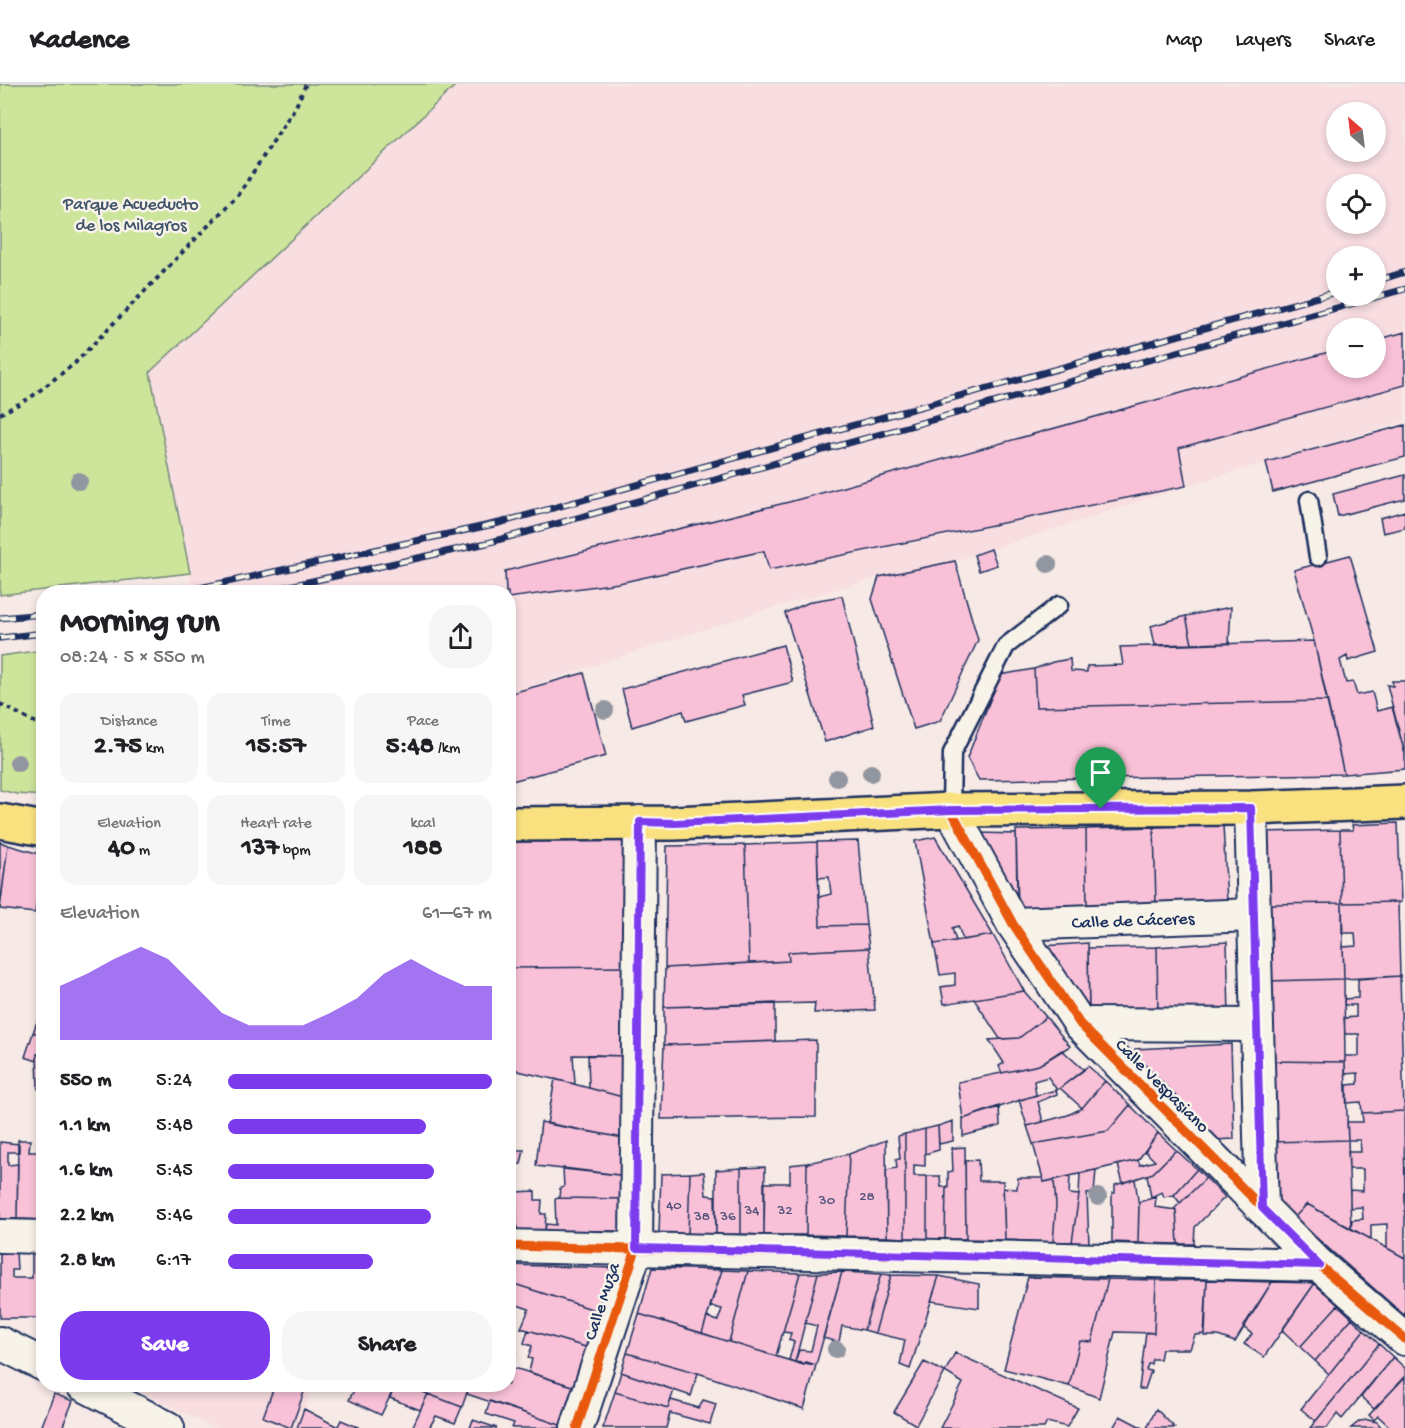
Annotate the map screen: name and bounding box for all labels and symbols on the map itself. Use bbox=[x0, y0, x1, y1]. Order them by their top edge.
north arrow bbox=[1326, 102, 1386, 162]
park label: Parque Acueducto de los Milagros bbox=[62, 195, 199, 237]
pin bbox=[1075, 747, 1126, 809]
street label: Calle de Cáceres bbox=[1071, 909, 1196, 935]
street label: Calle Vespasiano bbox=[1110, 1035, 1213, 1138]
house number: 28 bbox=[859, 1188, 875, 1206]
house number: 30 bbox=[818, 1192, 836, 1210]
house number: 40 bbox=[666, 1197, 682, 1215]
house number: 34 bbox=[744, 1202, 759, 1220]
house number: 32 bbox=[776, 1202, 793, 1220]
house number: 38 bbox=[693, 1208, 710, 1226]
house number: 36 bbox=[719, 1208, 736, 1226]
street label: Calle Muza bbox=[581, 1259, 626, 1343]

